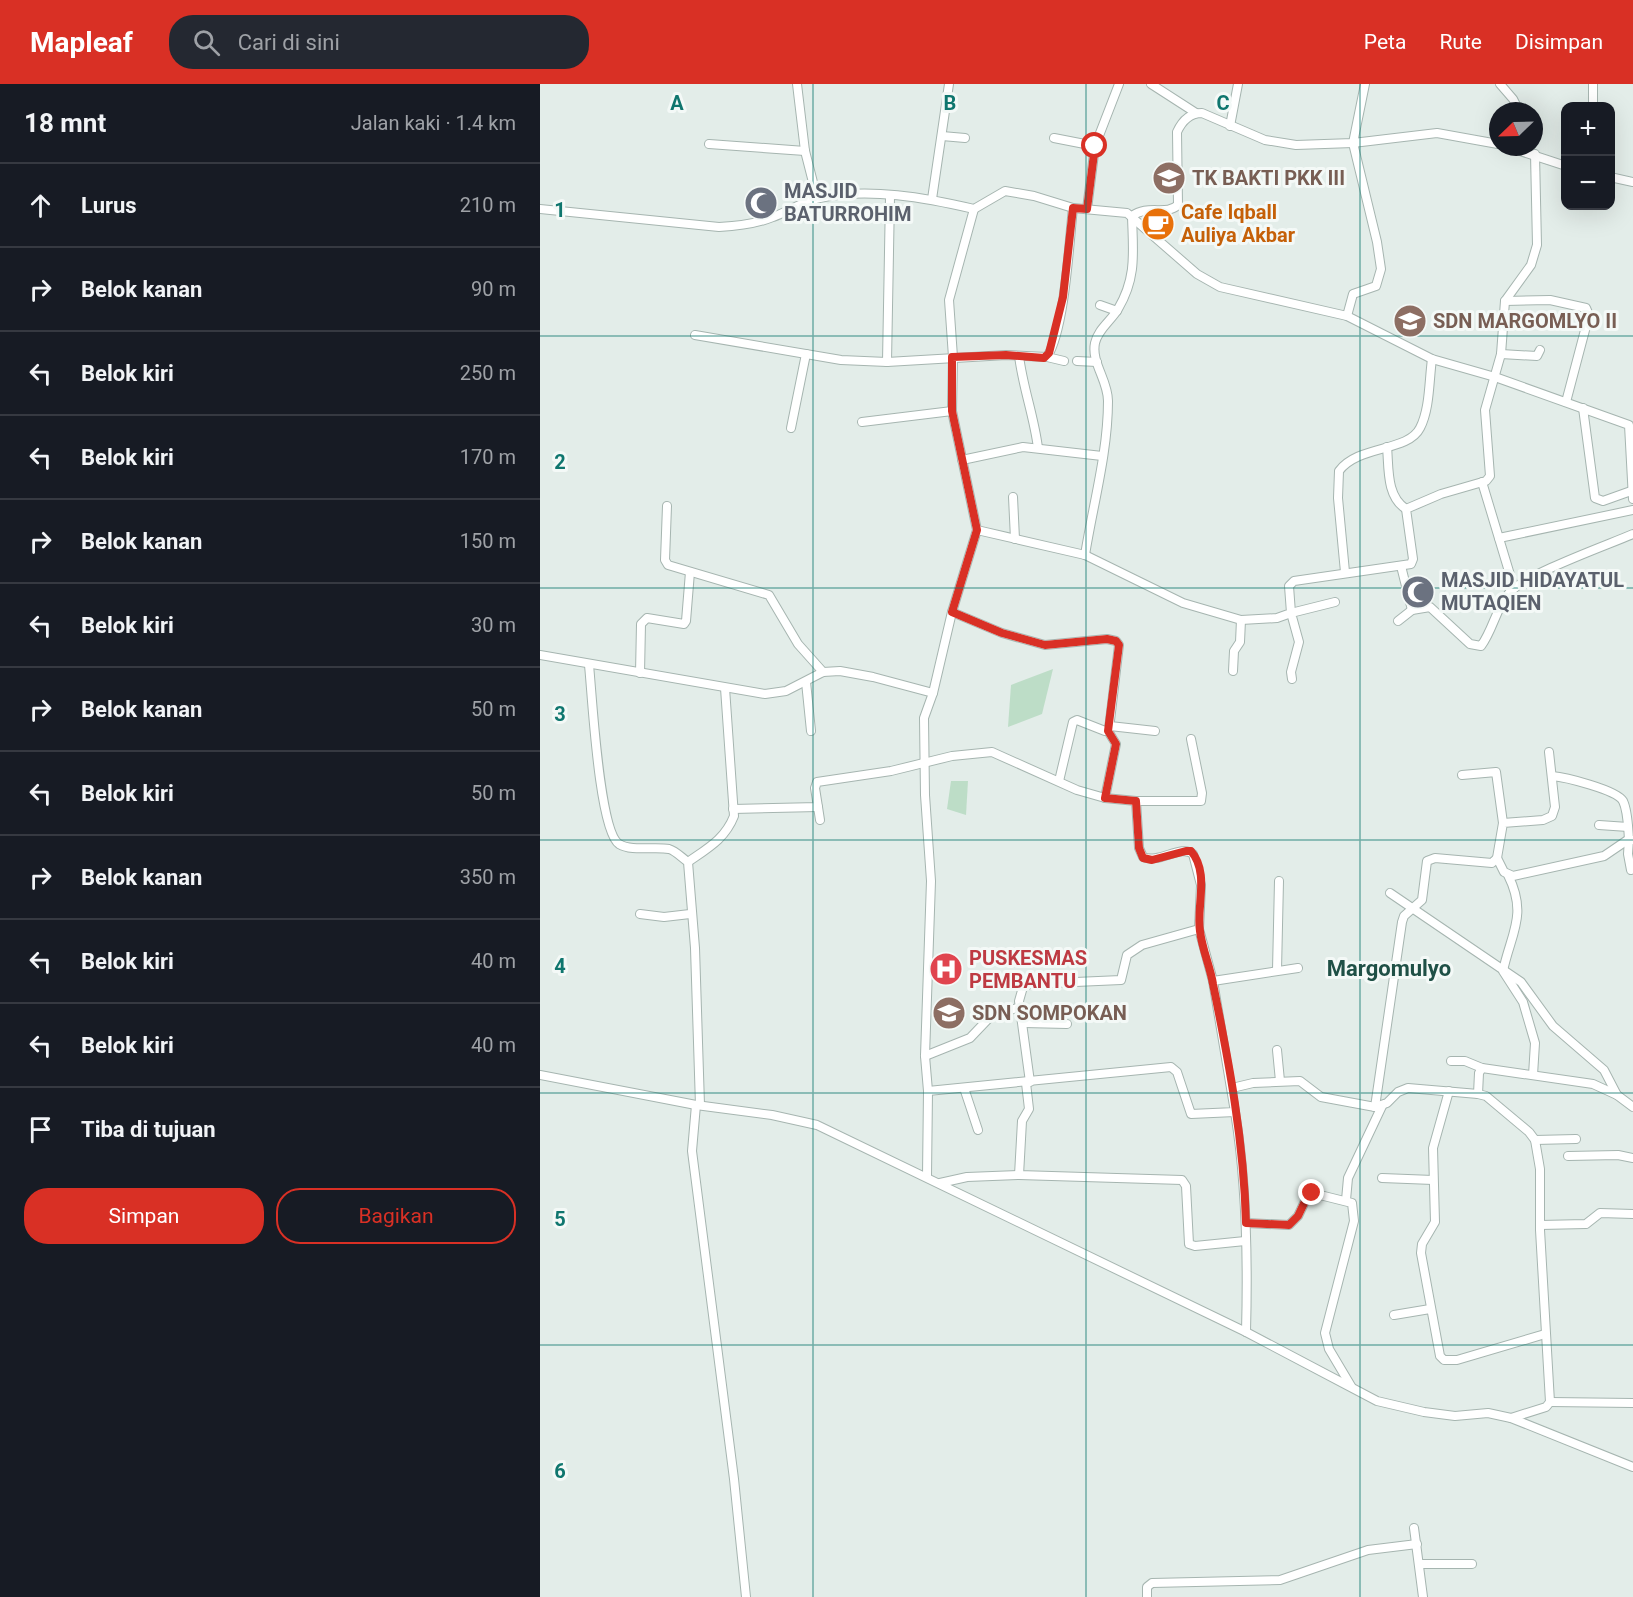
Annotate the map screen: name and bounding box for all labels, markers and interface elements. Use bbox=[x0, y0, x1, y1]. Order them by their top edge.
search box bbox=[169, 15, 589, 69]
text: Mapleaf bbox=[30, 26, 133, 59]
icon: search bbox=[190, 26, 223, 59]
text: Cari di sini bbox=[238, 30, 340, 55]
text: Peta bbox=[1364, 30, 1406, 54]
text: Rute bbox=[1439, 30, 1482, 54]
text: Disimpan bbox=[1515, 30, 1603, 54]
text: A bbox=[670, 91, 684, 115]
text: B bbox=[944, 91, 956, 115]
text: C bbox=[1216, 91, 1230, 115]
north arrow bbox=[1489, 102, 1543, 156]
map controls bbox=[1561, 102, 1615, 210]
button: + bbox=[1561, 102, 1615, 156]
text: 18 mnt bbox=[24, 108, 106, 138]
text: Jalan kaki · 1.4 km bbox=[351, 111, 516, 135]
route start bbox=[1081, 132, 1107, 158]
button: − bbox=[1561, 156, 1615, 210]
school or university icon: TK BAKTI PKK III bbox=[1151, 160, 1187, 196]
place label: TK BAKTI PKK III bbox=[1192, 166, 1345, 190]
place label: MASJID BATURROHIM bbox=[784, 179, 911, 226]
mosque icon: MASJID BATURROHIM bbox=[743, 185, 779, 221]
icon: ahead bbox=[24, 189, 57, 222]
text: Lurus bbox=[81, 193, 137, 218]
text: 210 m bbox=[460, 193, 516, 217]
text: 1 bbox=[554, 198, 566, 222]
place label: Cafe Iqball Auliya Akbar bbox=[1181, 200, 1296, 247]
cafe icon: Cafe Iqball Auliya Akbar bbox=[1140, 206, 1176, 242]
icon: right bbox=[24, 273, 57, 306]
text: Belok kanan bbox=[81, 277, 202, 302]
text: 90 m bbox=[471, 277, 516, 301]
school or university icon: SDN MARGOMLYO II bbox=[1392, 303, 1428, 339]
place label: SDN MARGOMLYO II bbox=[1433, 309, 1617, 333]
icon: left bbox=[24, 357, 57, 390]
text: Belok kiri bbox=[81, 361, 174, 386]
text: 250 m bbox=[460, 361, 516, 385]
icon: left bbox=[24, 441, 57, 474]
text: Belok kiri bbox=[81, 445, 174, 470]
text: 170 m bbox=[460, 445, 516, 469]
text: 2 bbox=[554, 450, 566, 474]
icon: right bbox=[24, 525, 57, 558]
text: Belok kanan bbox=[81, 529, 202, 554]
text: 150 m bbox=[460, 529, 516, 553]
place label: MASJID HIDAYATUL MUTAQIEN bbox=[1441, 568, 1624, 615]
mosque icon: MASJID HIDAYATUL MUTAQIEN bbox=[1400, 574, 1436, 610]
icon: left bbox=[24, 609, 57, 642]
text: Belok kiri bbox=[81, 613, 174, 638]
text: 30 m bbox=[471, 613, 516, 637]
icon: right bbox=[24, 693, 57, 726]
text: Belok kanan bbox=[81, 697, 202, 722]
text: 50 m bbox=[471, 697, 516, 721]
text: 3 bbox=[554, 702, 566, 726]
icon: left bbox=[24, 777, 57, 810]
text: Belok kiri bbox=[81, 781, 174, 806]
text: 50 m bbox=[471, 781, 516, 805]
icon: right bbox=[24, 861, 57, 894]
text: Belok kanan bbox=[81, 865, 202, 890]
text: 350 m bbox=[460, 865, 516, 889]
icon: left bbox=[24, 945, 57, 978]
place label: PUSKESMAS PEMBANTU bbox=[969, 946, 1087, 993]
text: Belok kiri bbox=[81, 949, 174, 974]
text: 40 m bbox=[471, 949, 516, 973]
hospital icon: PUSKESMAS PEMBANTU bbox=[928, 951, 964, 987]
text: 4 bbox=[554, 954, 566, 978]
district label: Margomulyo bbox=[1327, 956, 1451, 981]
school or university icon: SDN SOMPOKAN bbox=[931, 995, 967, 1031]
place label: SDN SOMPOKAN bbox=[972, 1001, 1127, 1025]
icon: left bbox=[24, 1029, 57, 1062]
text: Belok kiri bbox=[81, 1033, 174, 1058]
text: 40 m bbox=[471, 1033, 516, 1057]
icon: arrive bbox=[24, 1113, 57, 1146]
text: Tiba di tujuan bbox=[81, 1117, 216, 1142]
route end bbox=[1298, 1179, 1324, 1205]
button: Simpan bbox=[24, 1188, 264, 1244]
button: Bagikan bbox=[276, 1188, 516, 1244]
text: 5 bbox=[554, 1207, 566, 1231]
text: 6 bbox=[554, 1459, 566, 1483]

